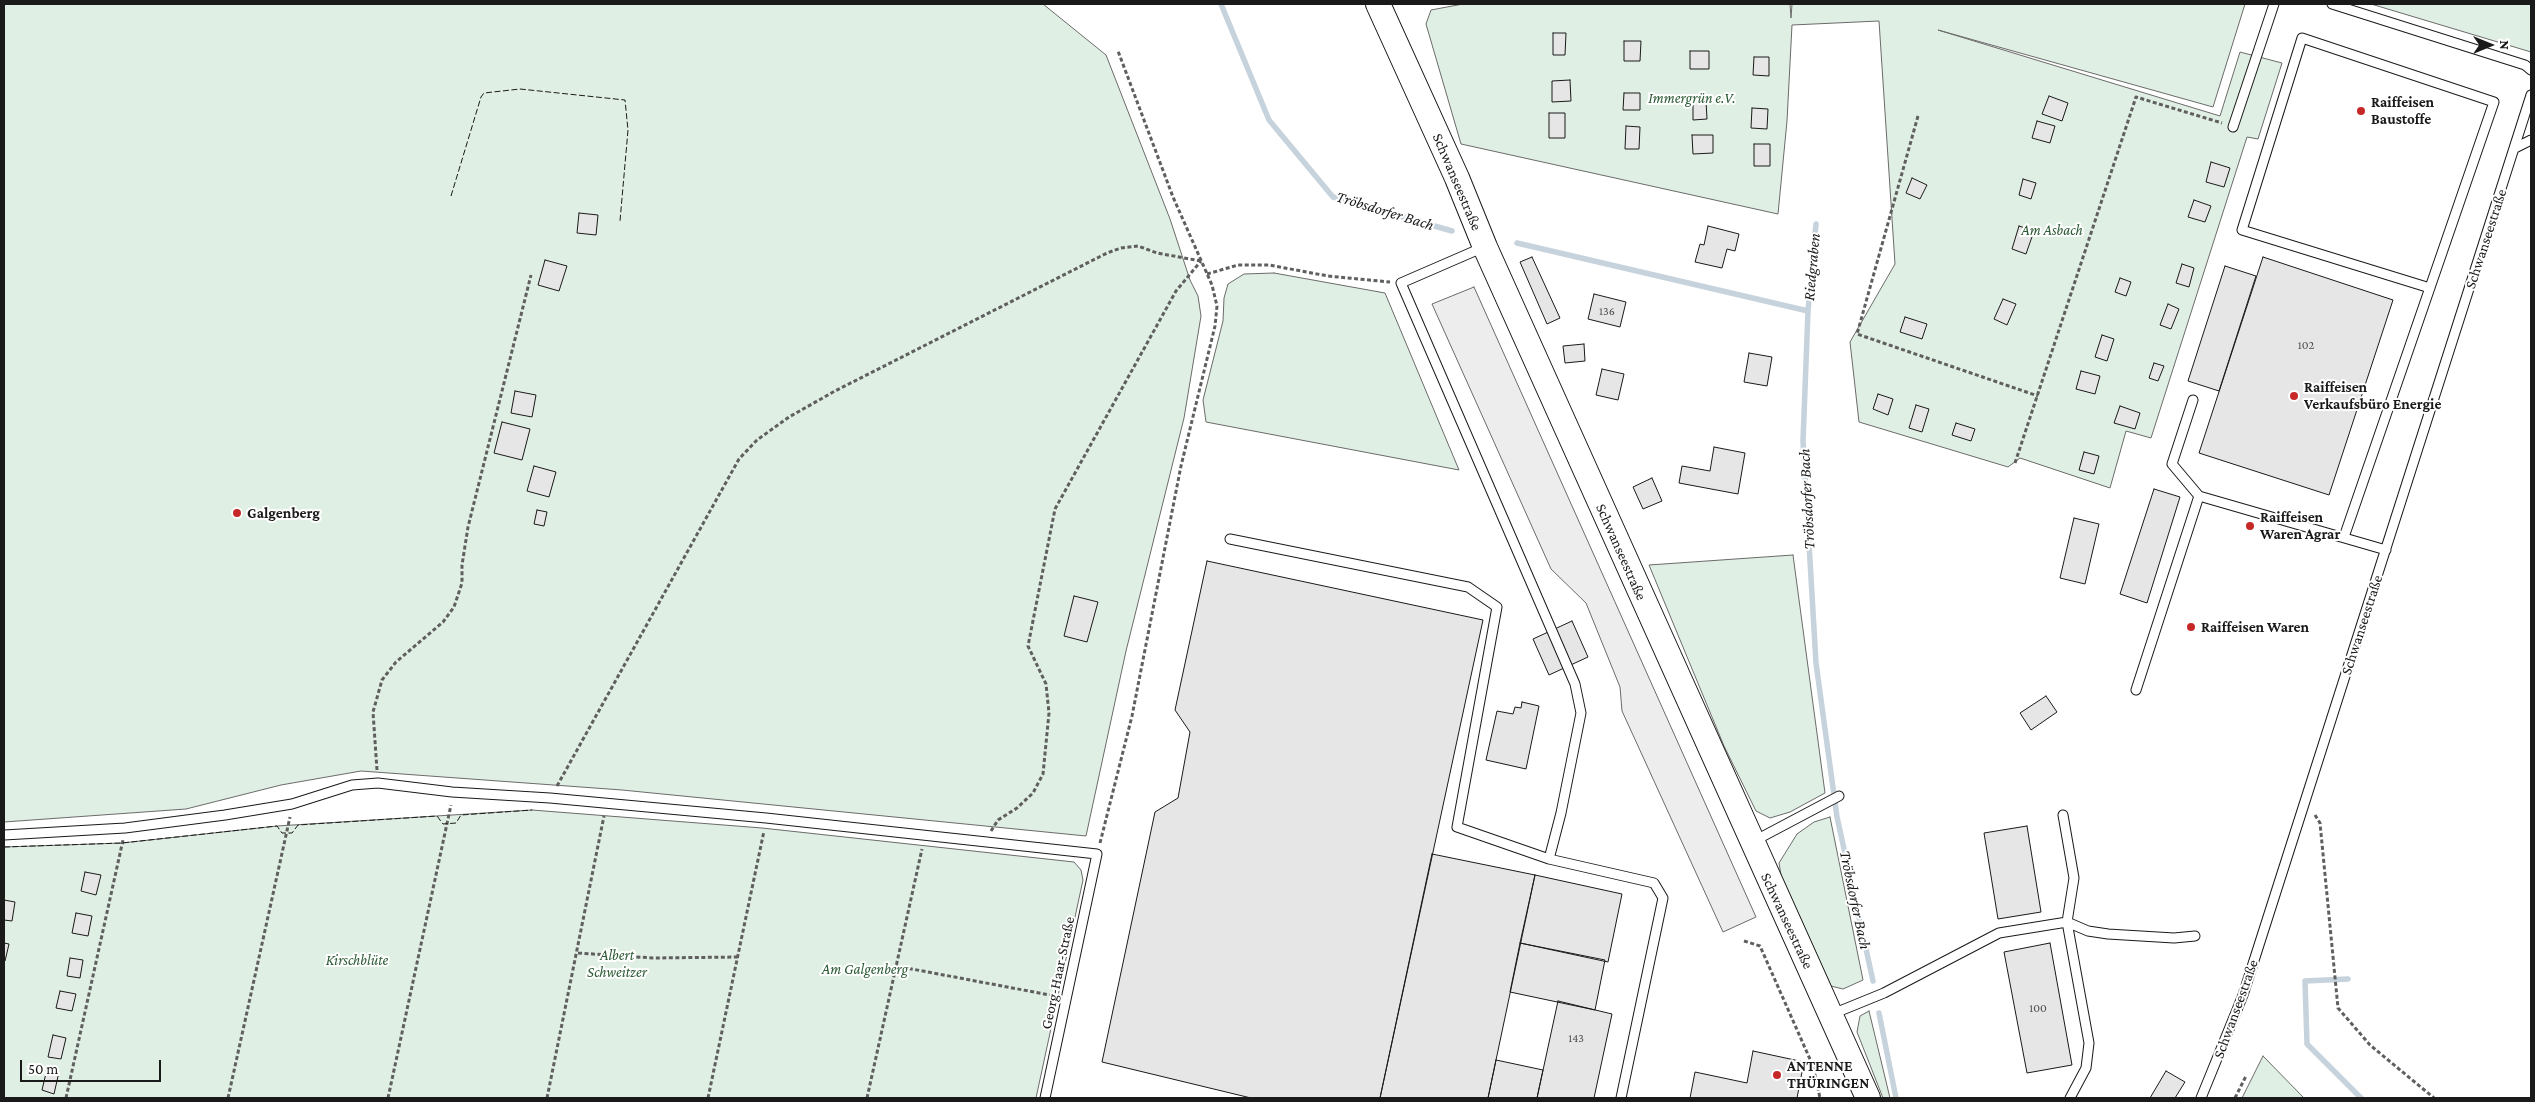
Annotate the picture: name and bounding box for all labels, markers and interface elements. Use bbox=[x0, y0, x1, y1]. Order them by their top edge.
north arrow bbox=[2465, 20, 2515, 70]
text: N bbox=[2497, 40, 2513, 50]
park label: Immergrün e.V. bbox=[1648, 89, 1736, 107]
place label: Raiffeisen Baustoffe bbox=[2371, 93, 2434, 128]
marker: Raiffeisen Baustoffe bbox=[2355, 105, 2367, 117]
street label: Schwanseestraße bbox=[1428, 131, 1486, 233]
water label: Tröbsdorfer Bach bbox=[1334, 187, 1436, 235]
street label: Schwanseestraße bbox=[2461, 187, 2511, 291]
park label: Am Asbach bbox=[2021, 221, 2083, 239]
water label: Riedgraben bbox=[1799, 232, 1825, 302]
house number: 136 bbox=[1599, 304, 1615, 318]
house number: 102 bbox=[2298, 338, 2314, 352]
place label: Raiffeisen Verkaufsbüro Energie bbox=[2304, 378, 2441, 413]
marker: Raiffeisen Verkaufsbüro Energie bbox=[2288, 390, 2300, 402]
water label: Tröbsdorfer Bach bbox=[1795, 448, 1819, 550]
street label: Schwanseestraße bbox=[1592, 501, 1650, 603]
place label: Galgenberg bbox=[247, 504, 320, 522]
marker: Galgenberg bbox=[231, 507, 243, 519]
place label: Raiffeisen Waren Agrar bbox=[2260, 508, 2340, 543]
marker: Raiffeisen Waren Agrar bbox=[2244, 520, 2256, 532]
street label: Schwanseestraße bbox=[2337, 573, 2387, 677]
place label: Raiffeisen Waren bbox=[2201, 618, 2309, 636]
marker: Raiffeisen Waren bbox=[2185, 621, 2197, 633]
water label: Tröbsdorfer Bach bbox=[1835, 849, 1875, 951]
street label: Schwanseestraße bbox=[1757, 870, 1817, 972]
street label: Georg-Haar-Straße bbox=[1037, 915, 1079, 1031]
park label: Albert Schweitzer bbox=[587, 946, 647, 981]
park label: Kirschblüte bbox=[326, 951, 388, 969]
street label: Schwanseestraße bbox=[2210, 957, 2262, 1061]
park label: Am Galgenberg bbox=[822, 960, 908, 978]
house number: 100 bbox=[2029, 1001, 2047, 1015]
house number: 143 bbox=[1568, 1031, 1584, 1045]
scale bar bbox=[22, 1050, 164, 1082]
place label: ANTENNE THÜRINGEN bbox=[1787, 1057, 1869, 1092]
text: 50 m bbox=[28, 1061, 58, 1077]
marker: ANTENNE THÜRINGEN bbox=[1771, 1069, 1783, 1081]

